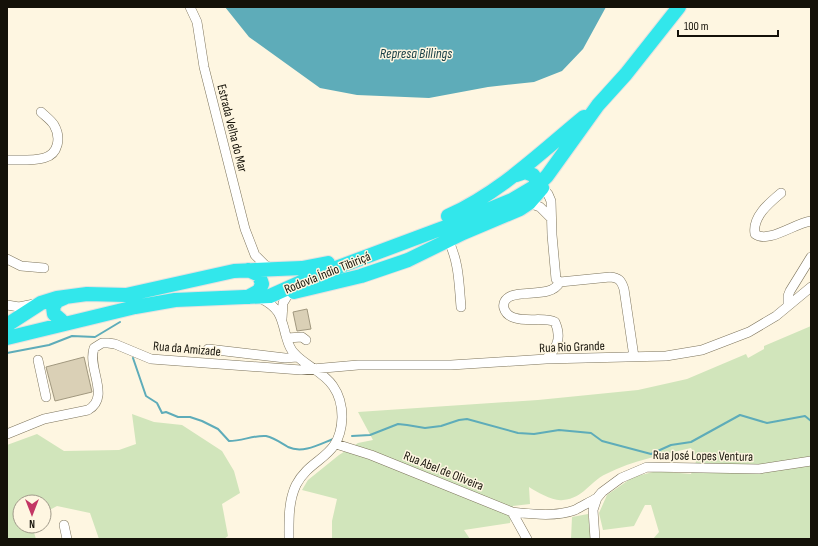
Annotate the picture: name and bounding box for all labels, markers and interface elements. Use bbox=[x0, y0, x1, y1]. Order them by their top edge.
scale bar bbox=[678, 12, 778, 38]
text: 100 m bbox=[684, 19, 709, 34]
water label: Represa Billings bbox=[380, 45, 452, 62]
street label: Estrada Velha do Mar bbox=[213, 83, 251, 174]
street label: Rodovia Índio Tibiriçá bbox=[282, 248, 373, 298]
street label: Rua da Amizade bbox=[152, 338, 221, 360]
street label: Rua Rio Grande bbox=[539, 338, 605, 356]
street label: Rua José Lopes Ventura bbox=[653, 447, 753, 465]
street label: Rua Abel de Oliveira bbox=[401, 448, 486, 494]
north arrow bbox=[12, 494, 52, 534]
text: N bbox=[29, 517, 35, 530]

